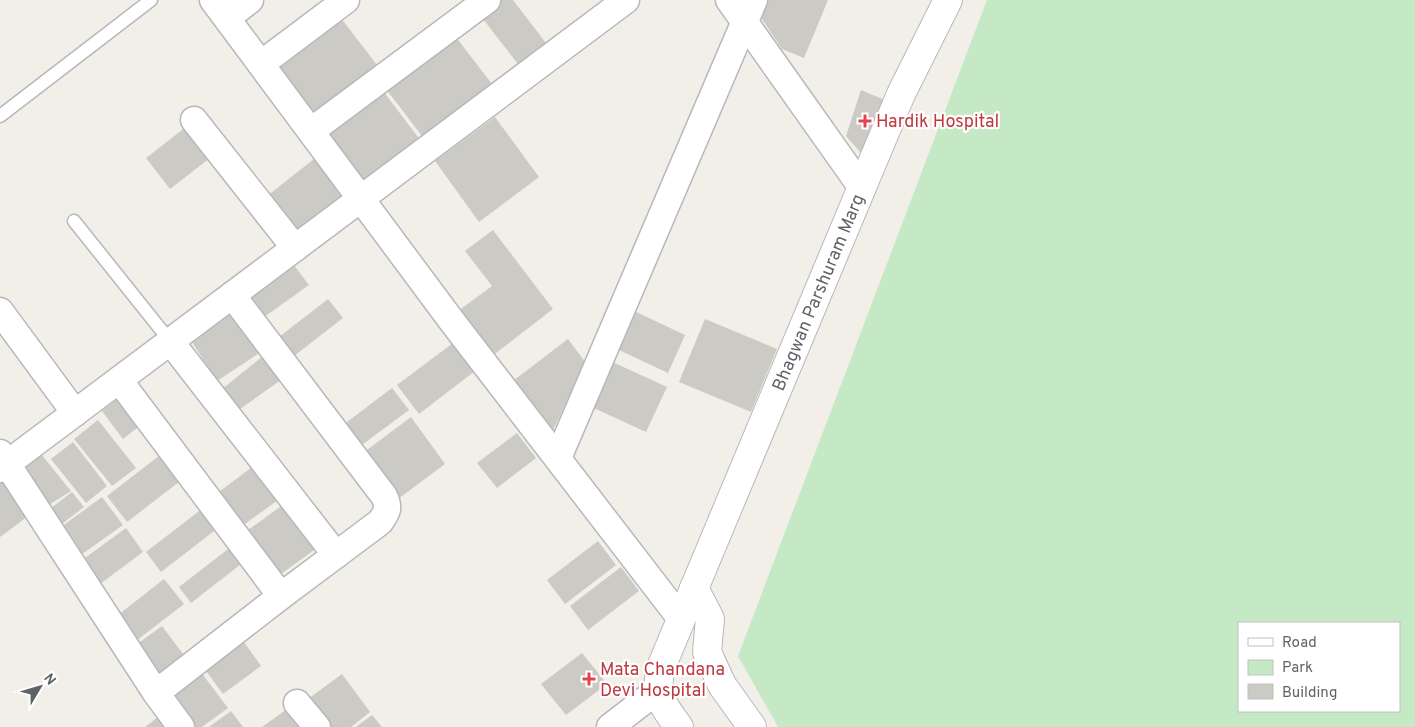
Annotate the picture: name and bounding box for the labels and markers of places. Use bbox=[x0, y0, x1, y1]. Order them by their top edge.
place label: Hardik Hospital bbox=[876, 111, 999, 134]
marker: Hardik Hospital bbox=[858, 114, 872, 128]
place label: Mata Chandana Devi Hospital bbox=[600, 659, 725, 703]
marker: Mata Chandana Devi Hospital bbox=[582, 672, 596, 686]

